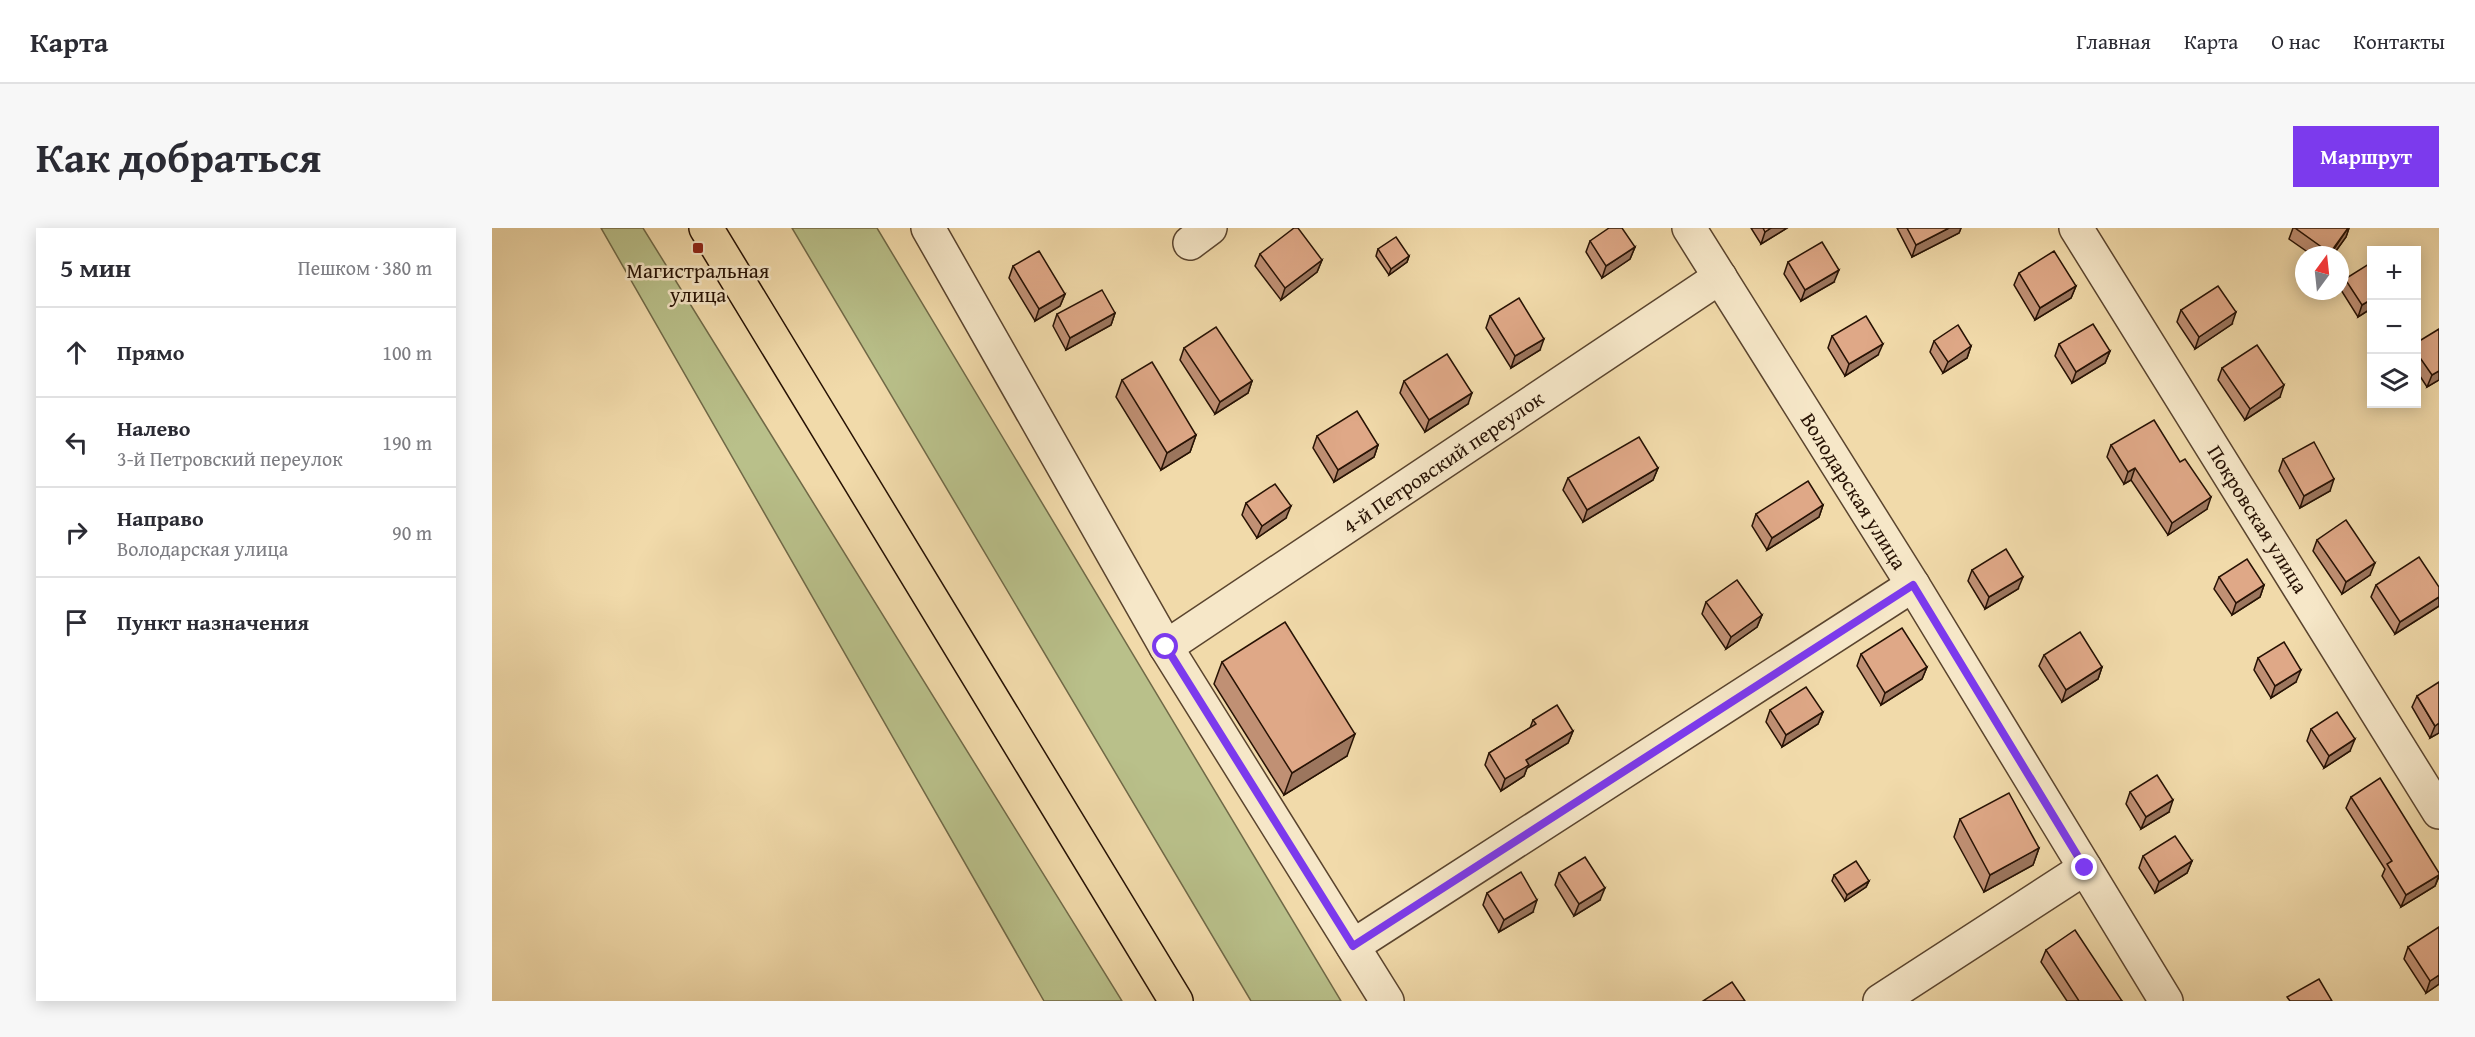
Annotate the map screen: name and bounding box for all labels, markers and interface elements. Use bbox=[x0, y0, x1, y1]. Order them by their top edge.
text: Карта bbox=[30, 21, 108, 62]
text: Главная bbox=[2076, 26, 2151, 57]
text: Карта bbox=[2184, 26, 2238, 57]
text: О нас bbox=[2271, 26, 2320, 57]
text: Контакты bbox=[2353, 26, 2445, 57]
text: Как добраться bbox=[36, 126, 321, 187]
button: Маршрут bbox=[2293, 126, 2439, 187]
marker: Магистральная улица bbox=[691, 241, 705, 255]
north arrow bbox=[2295, 246, 2349, 300]
map controls bbox=[2367, 246, 2421, 408]
button: + bbox=[2367, 246, 2421, 300]
text: 5 мин bbox=[60, 248, 131, 287]
text: Пешком · 380 m bbox=[298, 253, 432, 282]
place label: Магистральная улица bbox=[627, 255, 770, 310]
button: − bbox=[2367, 300, 2421, 354]
icon: ahead bbox=[60, 336, 93, 369]
text: Прямо bbox=[117, 336, 184, 368]
text: 100 m bbox=[382, 338, 432, 367]
button: layers bbox=[2367, 354, 2421, 408]
street label: 4-й Петровский переулок bbox=[1336, 383, 1550, 541]
street label: Володарская улица bbox=[1793, 407, 1915, 575]
text: Налево bbox=[117, 412, 190, 444]
icon: left bbox=[60, 426, 93, 459]
text: 190 m bbox=[382, 428, 432, 457]
street label: Покровская улица bbox=[2200, 439, 2316, 599]
text: 3-й Петровский переулок bbox=[117, 444, 343, 473]
text: Направо bbox=[117, 502, 204, 534]
icon: right bbox=[60, 516, 93, 549]
text: 90 m bbox=[392, 518, 432, 547]
text: Володарская улица bbox=[117, 534, 288, 563]
icon: arrive bbox=[60, 606, 93, 639]
text: Пункт назначения bbox=[117, 606, 309, 638]
route start bbox=[1152, 633, 1178, 659]
route end bbox=[2071, 854, 2097, 880]

